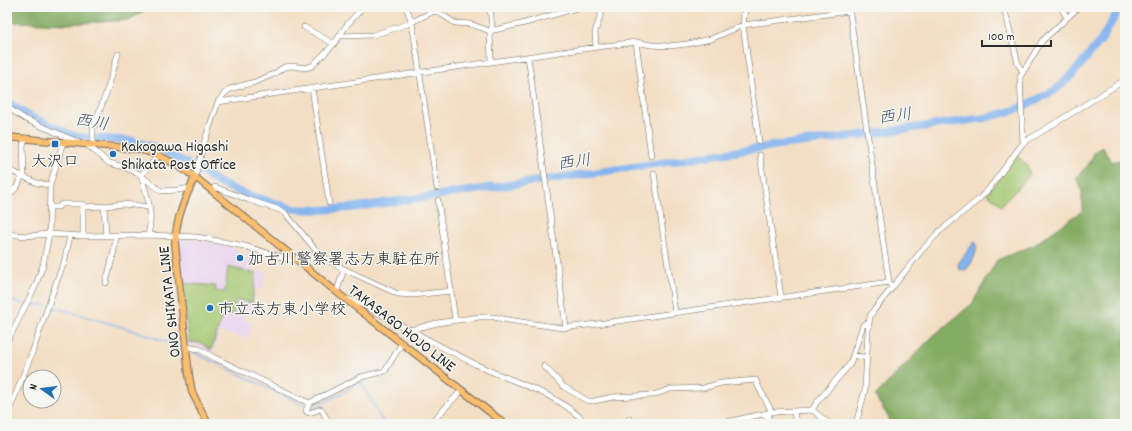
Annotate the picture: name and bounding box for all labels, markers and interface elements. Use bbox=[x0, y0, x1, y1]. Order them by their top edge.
scale bar bbox=[982, 22, 1051, 48]
text: 100 m bbox=[988, 29, 1015, 46]
water label: 西川 bbox=[877, 104, 914, 132]
water label: 西川 bbox=[73, 109, 110, 138]
place label: Kakogawa Higashi Shikata Post Office bbox=[121, 136, 236, 177]
marker: 大沢口 bbox=[50, 139, 60, 149]
marker: Kakogawa Higashi Shikata Post Office bbox=[108, 149, 118, 159]
water label: 西川 bbox=[556, 150, 593, 178]
place label: 大沢口 bbox=[31, 151, 79, 174]
street label: ONO SHIKATA LINE bbox=[153, 244, 188, 359]
place label: 加古川警察署志方東駐在所 bbox=[248, 249, 440, 272]
marker: 加古川警察署志方東駐在所 bbox=[235, 253, 245, 263]
street label: TAKASAGO HOJO LINE bbox=[343, 280, 461, 379]
place label: 市立志方東小学校 bbox=[218, 299, 346, 322]
marker: 市立志方東小学校 bbox=[205, 303, 215, 313]
north arrow bbox=[22, 369, 62, 409]
text: N bbox=[26, 382, 43, 392]

